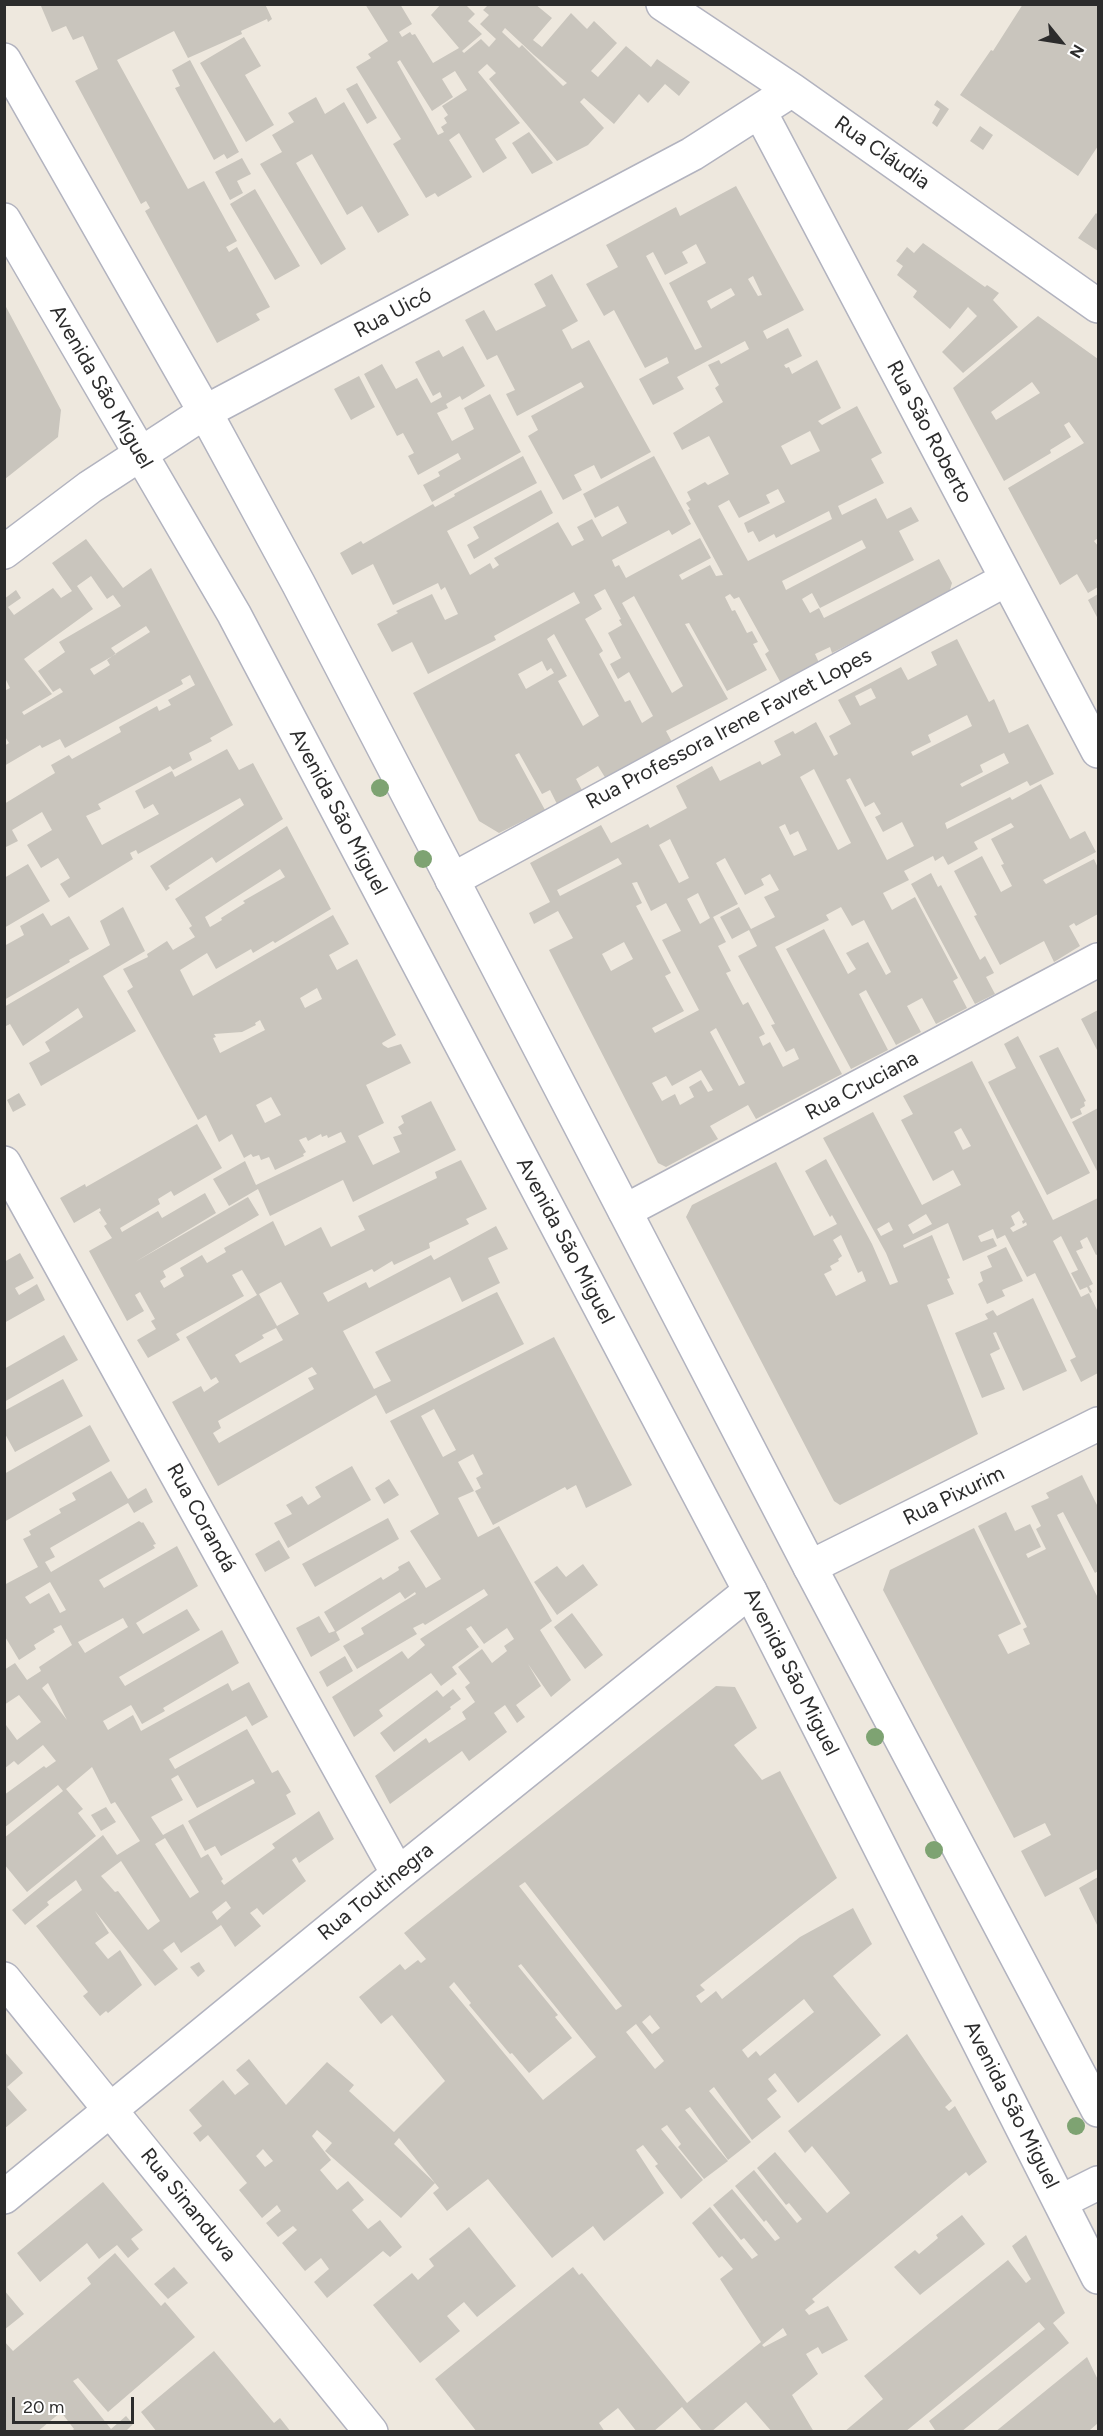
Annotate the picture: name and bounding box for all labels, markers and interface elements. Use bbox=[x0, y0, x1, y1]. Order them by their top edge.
north arrow bbox=[1031, 12, 1091, 72]
text: N bbox=[1066, 41, 1088, 61]
street label: Rua Cláudia bbox=[829, 111, 935, 195]
street label: Rua Uicó bbox=[350, 282, 436, 344]
street label: Avenida São Miguel bbox=[44, 301, 158, 473]
street label: Rua São Roberto bbox=[881, 356, 977, 508]
street label: Rua Professora Irene Favret Lopes bbox=[582, 643, 876, 815]
street label: Avenida São Miguel bbox=[284, 725, 392, 899]
street label: Rua Cruciana bbox=[801, 1046, 923, 1126]
street label: Avenida São Miguel bbox=[511, 1154, 619, 1328]
street label: Rua Corandá bbox=[161, 1459, 241, 1577]
street label: Rua Pixurim bbox=[899, 1461, 1009, 1531]
street label: Avenida São Miguel bbox=[738, 1584, 844, 1760]
street label: Rua Toutinegra bbox=[313, 1838, 439, 1946]
street label: Avenida São Miguel bbox=[958, 2017, 1064, 2193]
street label: Rua Sinanduva bbox=[135, 2143, 241, 2267]
scale bar bbox=[15, 2385, 136, 2423]
text: 20 m bbox=[23, 2396, 64, 2418]

